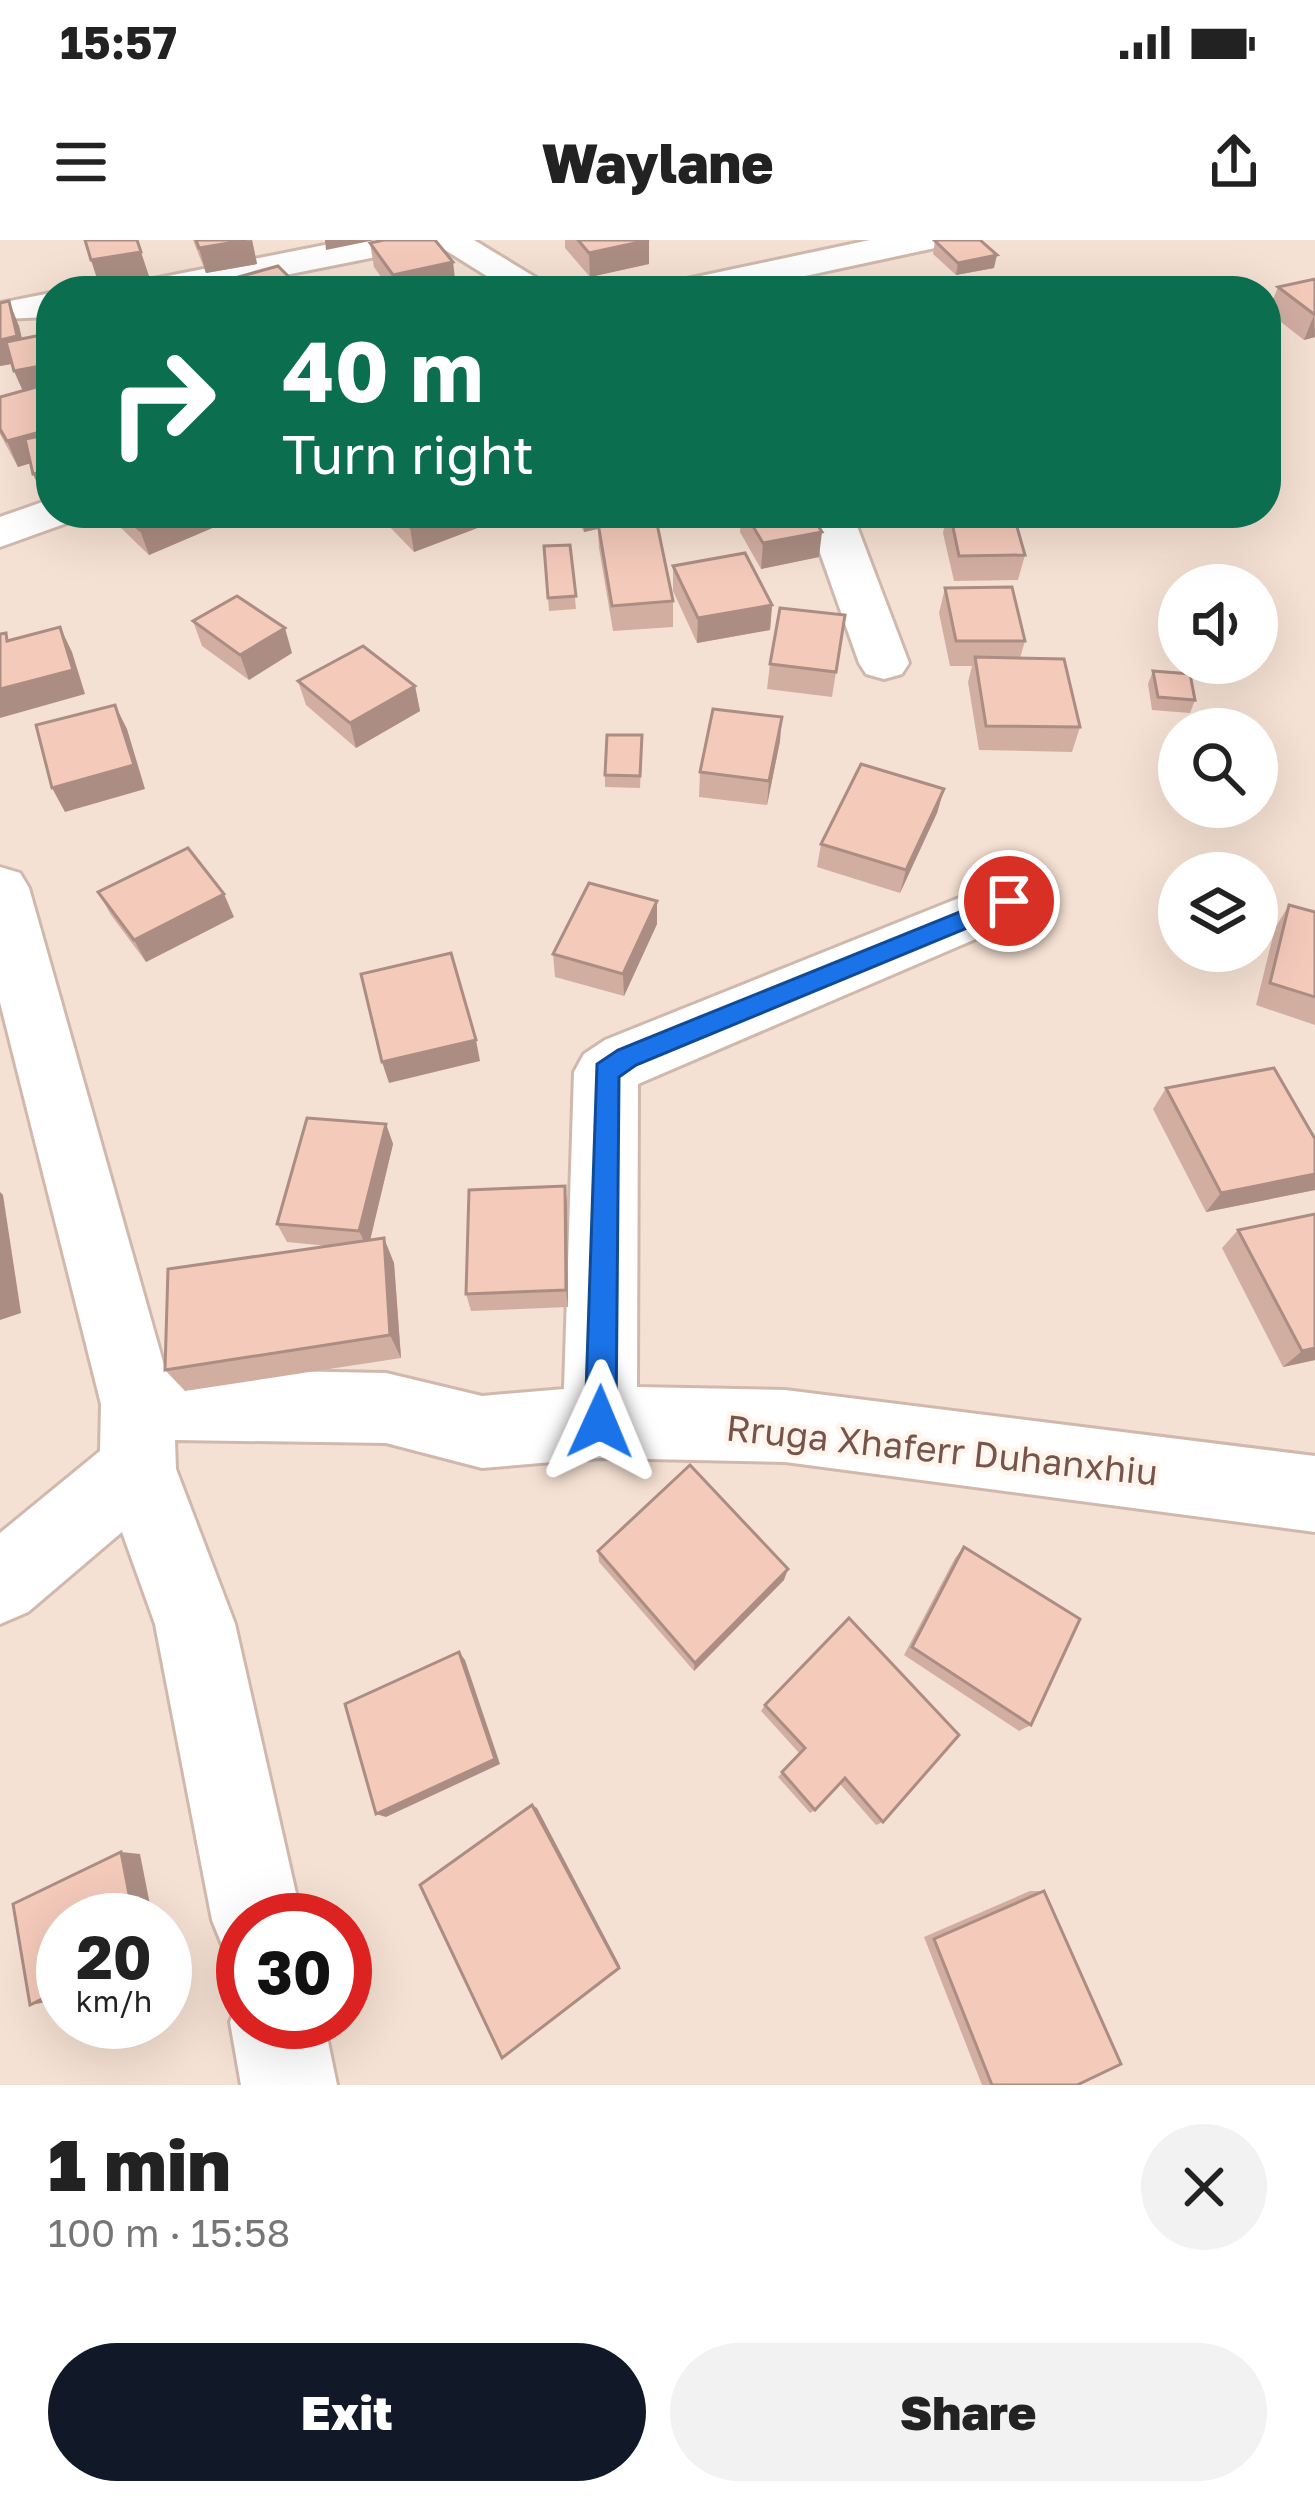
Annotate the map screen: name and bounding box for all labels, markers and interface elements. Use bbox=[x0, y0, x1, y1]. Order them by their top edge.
text: 15:57 bbox=[60, 15, 177, 69]
icon: menu bbox=[48, 129, 114, 195]
icon: share bbox=[1201, 129, 1267, 195]
text: Waylane bbox=[542, 130, 773, 195]
text: 40 m bbox=[282, 320, 484, 420]
icon: right bbox=[84, 324, 240, 480]
text: Turn right bbox=[282, 421, 534, 486]
map controls bbox=[1158, 564, 1278, 972]
button: sound bbox=[1158, 564, 1278, 684]
button: search bbox=[1158, 708, 1278, 828]
pin bbox=[958, 850, 1060, 952]
button: layers bbox=[1158, 852, 1278, 972]
icon: arrive bbox=[976, 868, 1042, 934]
position arrow bbox=[537, 1359, 663, 1485]
street label: Rruga Xhaferr Duhanxhiu bbox=[724, 1405, 1160, 1494]
speed limit sign: 30 bbox=[216, 1893, 372, 2049]
text: 20 bbox=[76, 1920, 152, 1992]
text: km/h bbox=[76, 1983, 152, 2019]
text: 1 min bbox=[48, 2120, 231, 2207]
button: close bbox=[1141, 2124, 1267, 2250]
text: 100 m · 15:58 bbox=[48, 2209, 290, 2256]
button: Exit bbox=[48, 2343, 646, 2481]
button: Share bbox=[670, 2343, 1267, 2481]

